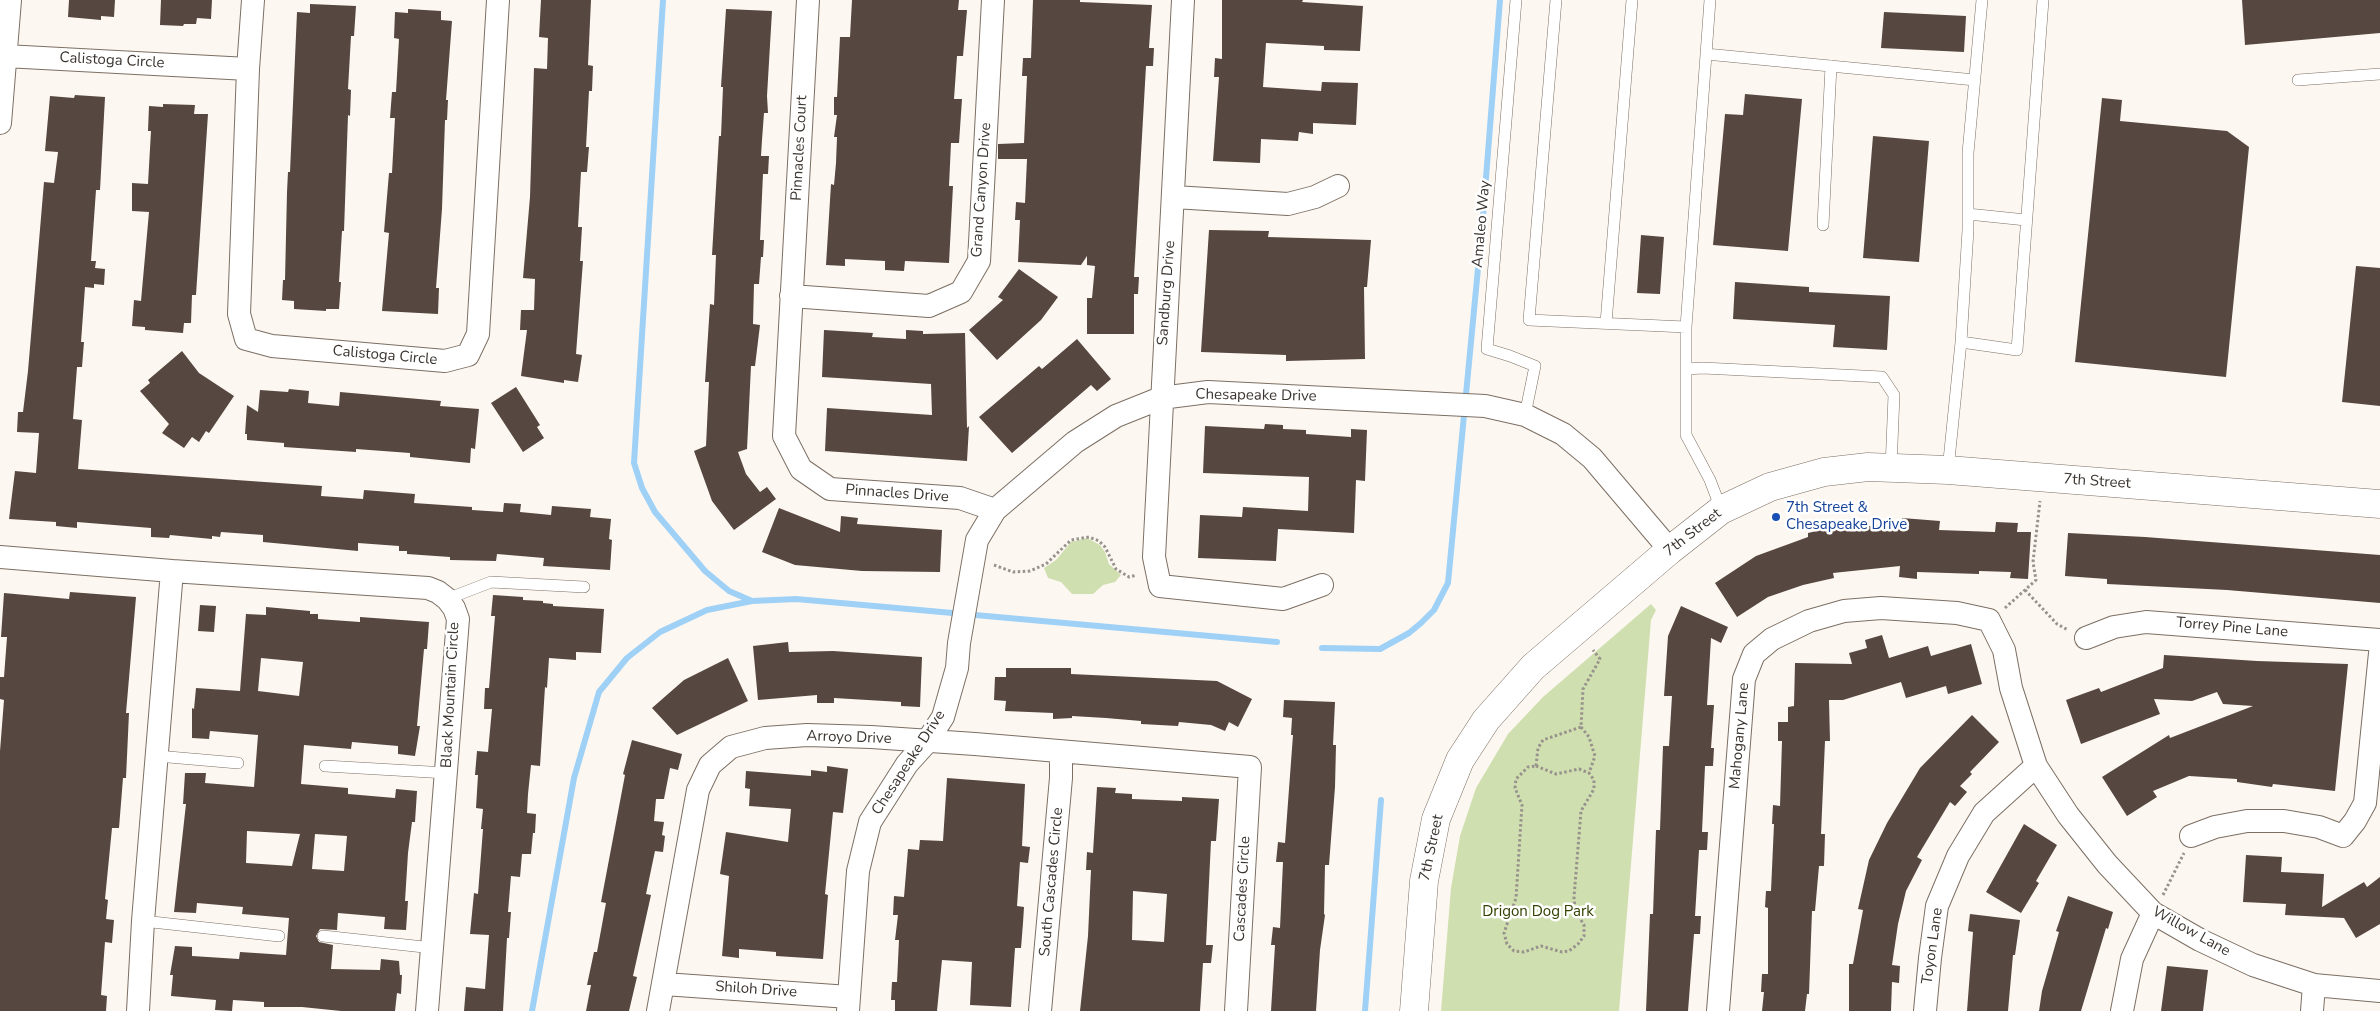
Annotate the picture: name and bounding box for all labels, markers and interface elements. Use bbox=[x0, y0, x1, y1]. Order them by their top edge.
street label: Calistoga Circle bbox=[59, 49, 165, 73]
street label: Pinnacles Court bbox=[788, 95, 812, 201]
street label: Grand Canyon Drive bbox=[968, 122, 996, 258]
street label: Amaleo Way bbox=[1469, 180, 1495, 268]
street label: Sandburg Drive bbox=[1154, 240, 1180, 346]
street label: Calistoga Circle bbox=[332, 342, 438, 370]
street label: Chesapeake Drive bbox=[1195, 386, 1317, 406]
street label: 7th Street bbox=[2063, 471, 2131, 493]
street label: Pinnacles Drive bbox=[845, 481, 949, 507]
place label: 7th Street & Chesapeake Drive bbox=[1786, 499, 1907, 534]
street label: 7th Street bbox=[1661, 505, 1725, 561]
marker: 7th Street & Chesapeake Drive bbox=[1770, 511, 1782, 523]
street label: Torrey Pine Lane bbox=[2175, 614, 2289, 642]
street label: Black Mountain Circle bbox=[438, 622, 464, 768]
street label: Mahogany Lane bbox=[1726, 682, 1754, 790]
street label: Chesapeake Drive bbox=[868, 707, 950, 819]
street label: Arroyo Drive bbox=[806, 728, 892, 748]
street label: South Cascades Circle bbox=[1037, 807, 1067, 957]
street label: 7th Street bbox=[1416, 813, 1448, 883]
street label: Cascades Circle bbox=[1231, 836, 1255, 942]
park label: Drigon Dog Park bbox=[1482, 903, 1594, 921]
street label: Willow Lane bbox=[2149, 903, 2233, 961]
street label: Toyon Lane bbox=[1919, 907, 1947, 985]
street label: Shiloh Drive bbox=[715, 978, 797, 1002]

